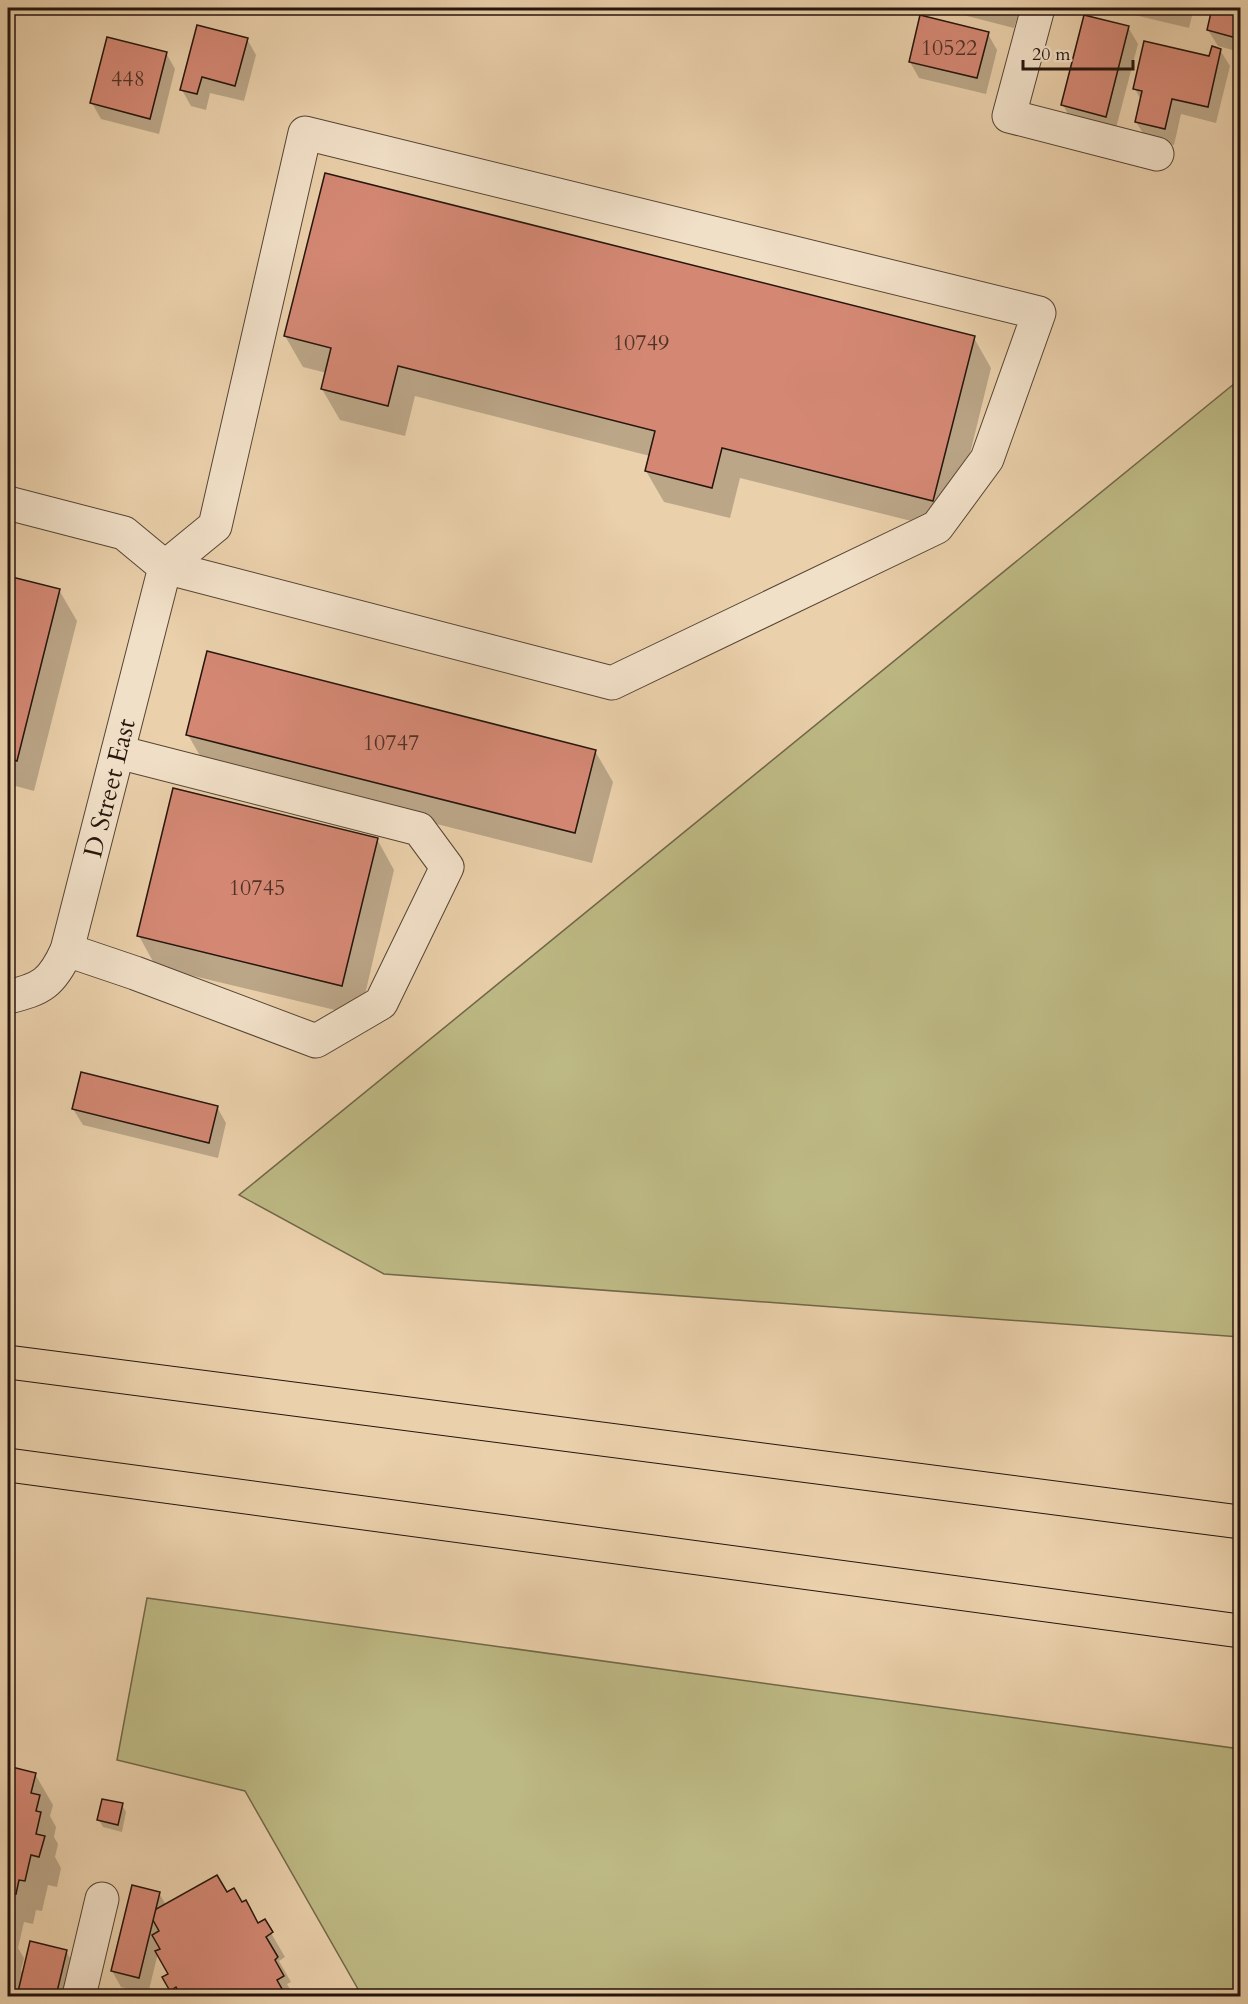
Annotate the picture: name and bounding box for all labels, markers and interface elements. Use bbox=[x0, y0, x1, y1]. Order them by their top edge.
house number: 10522 bbox=[921, 33, 977, 63]
scale bar bbox=[1023, 33, 1132, 71]
text: 20 m bbox=[1032, 42, 1071, 67]
house number: 448 bbox=[111, 64, 145, 94]
house number: 10749 bbox=[613, 328, 669, 358]
street label: D Street East bbox=[75, 715, 144, 861]
house number: 10747 bbox=[363, 728, 419, 758]
house number: 10745 bbox=[229, 873, 285, 903]

